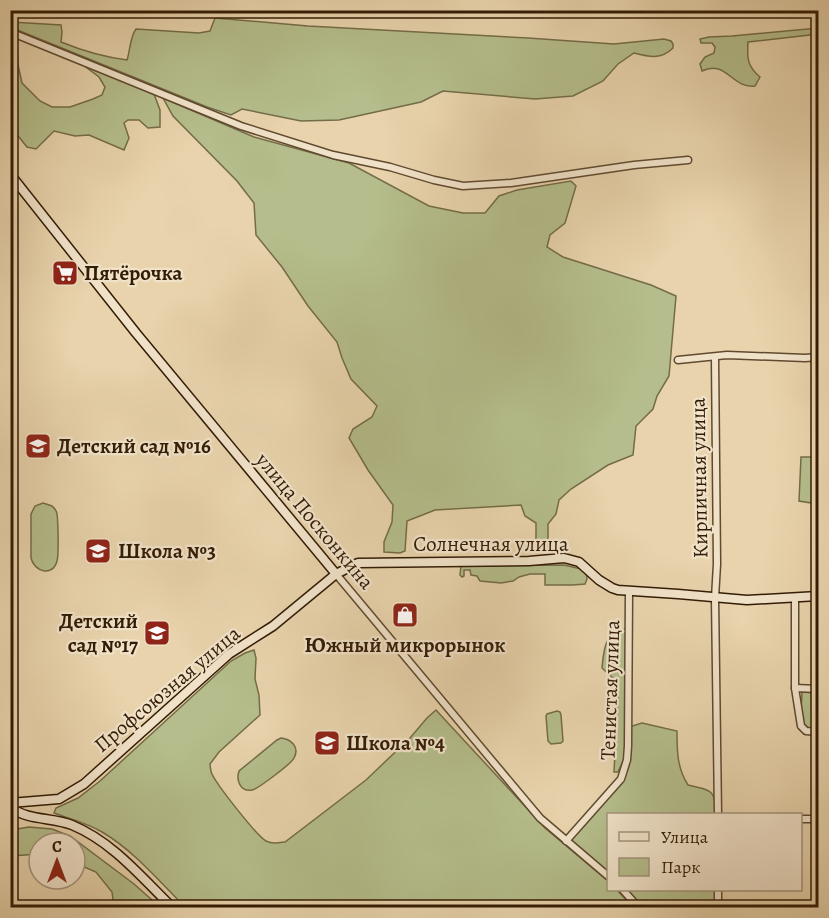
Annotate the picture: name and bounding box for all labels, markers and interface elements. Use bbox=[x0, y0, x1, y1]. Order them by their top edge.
supermarket icon: Пятёрочка bbox=[50, 258, 80, 288]
place label: Пятёрочка bbox=[84, 259, 183, 287]
street label: Кирпичная улица bbox=[684, 397, 714, 559]
school or university icon: Детский сад №16 bbox=[23, 431, 53, 461]
place label: Детский сад №16 bbox=[57, 432, 211, 460]
street label: улица Посконкина bbox=[249, 446, 381, 596]
street label: Солнечная улица bbox=[413, 530, 569, 558]
school or university icon: Школа №3 bbox=[83, 536, 113, 566]
place label: Школа №3 bbox=[118, 537, 216, 565]
shop icon: Южный микрорынок bbox=[390, 600, 420, 630]
place label: Детский сад №17 bbox=[59, 607, 138, 659]
school or university icon: Детский сад №17 bbox=[142, 618, 172, 648]
street label: Профсоюзная улица bbox=[88, 619, 246, 759]
street label: Тенистая улица bbox=[594, 619, 626, 761]
place label: Южный микрорынок bbox=[305, 631, 505, 659]
school or university icon: Школа №4 bbox=[312, 728, 342, 758]
place label: Школа №4 bbox=[346, 729, 445, 757]
legend bbox=[607, 813, 802, 891]
text: Улица bbox=[661, 825, 709, 849]
north arrow bbox=[27, 831, 87, 891]
text: С bbox=[52, 836, 62, 858]
text: Парк bbox=[661, 855, 701, 879]

